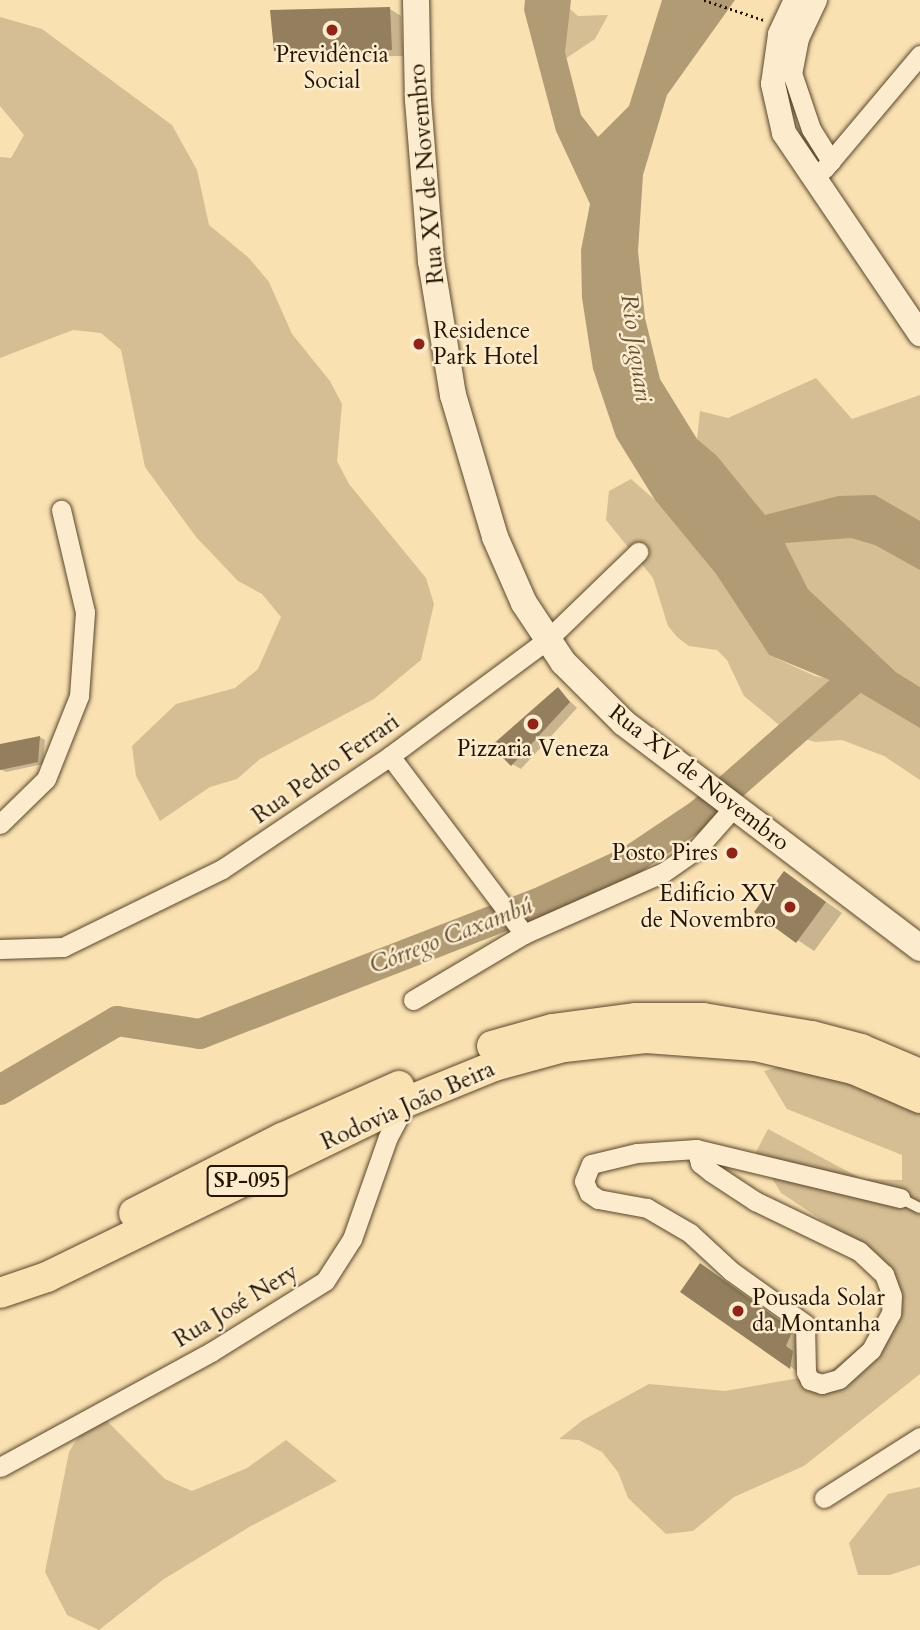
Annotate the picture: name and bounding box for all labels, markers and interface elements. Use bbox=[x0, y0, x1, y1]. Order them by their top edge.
marker: Previdência Social bbox=[324, 22, 340, 38]
place label: Previdência Social bbox=[275, 41, 389, 95]
street label: Rua XV de Novembro bbox=[404, 62, 450, 286]
water label: Rio Jaguari bbox=[614, 292, 658, 404]
place label: Residence Park Hotel bbox=[433, 317, 539, 371]
marker: Residence Park Hotel bbox=[411, 336, 427, 352]
street label: Rua XV de Novembro bbox=[603, 699, 795, 857]
street label: Rua Pedro Ferrari bbox=[247, 708, 405, 830]
marker: Pizzaria Veneza bbox=[525, 716, 541, 732]
place label: Pizzaria Veneza bbox=[457, 735, 609, 763]
place label: Posto Pires bbox=[612, 839, 718, 867]
marker: Posto Pires bbox=[724, 845, 740, 861]
place label: Edifício XV de Novembro bbox=[640, 880, 776, 934]
water label: Córrego Caxambú bbox=[366, 892, 536, 980]
marker: Edifício XV de Novembro bbox=[782, 899, 798, 915]
street label: Rodovia João Beira bbox=[317, 1055, 499, 1157]
road number: SP-095 bbox=[205, 1164, 289, 1198]
street label: Rua José Nery bbox=[169, 1258, 303, 1354]
place label: Pousada Solar da Montanha bbox=[752, 1284, 885, 1338]
marker: Pousada Solar da Montanha bbox=[730, 1303, 746, 1319]

